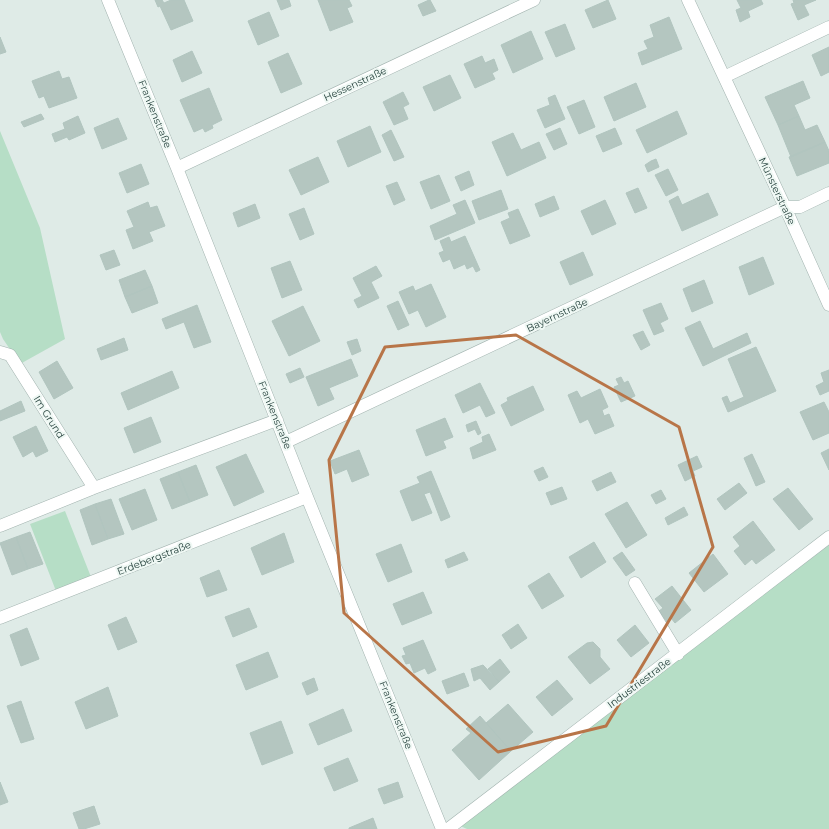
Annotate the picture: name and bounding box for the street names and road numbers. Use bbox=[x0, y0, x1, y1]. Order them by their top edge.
street label: Hessenstraße bbox=[321, 64, 389, 104]
street label: Frankenstraße bbox=[135, 78, 175, 150]
street label: Münsterstraße bbox=[756, 155, 798, 227]
street label: Bayernstraße bbox=[524, 295, 590, 335]
street label: Frankenstraße bbox=[255, 379, 295, 451]
street label: Im Grund bbox=[31, 393, 67, 441]
street label: Erdebergstraße bbox=[115, 538, 193, 578]
street label: Industriestraße bbox=[605, 655, 673, 711]
street label: Frankenstraße bbox=[376, 679, 416, 751]

